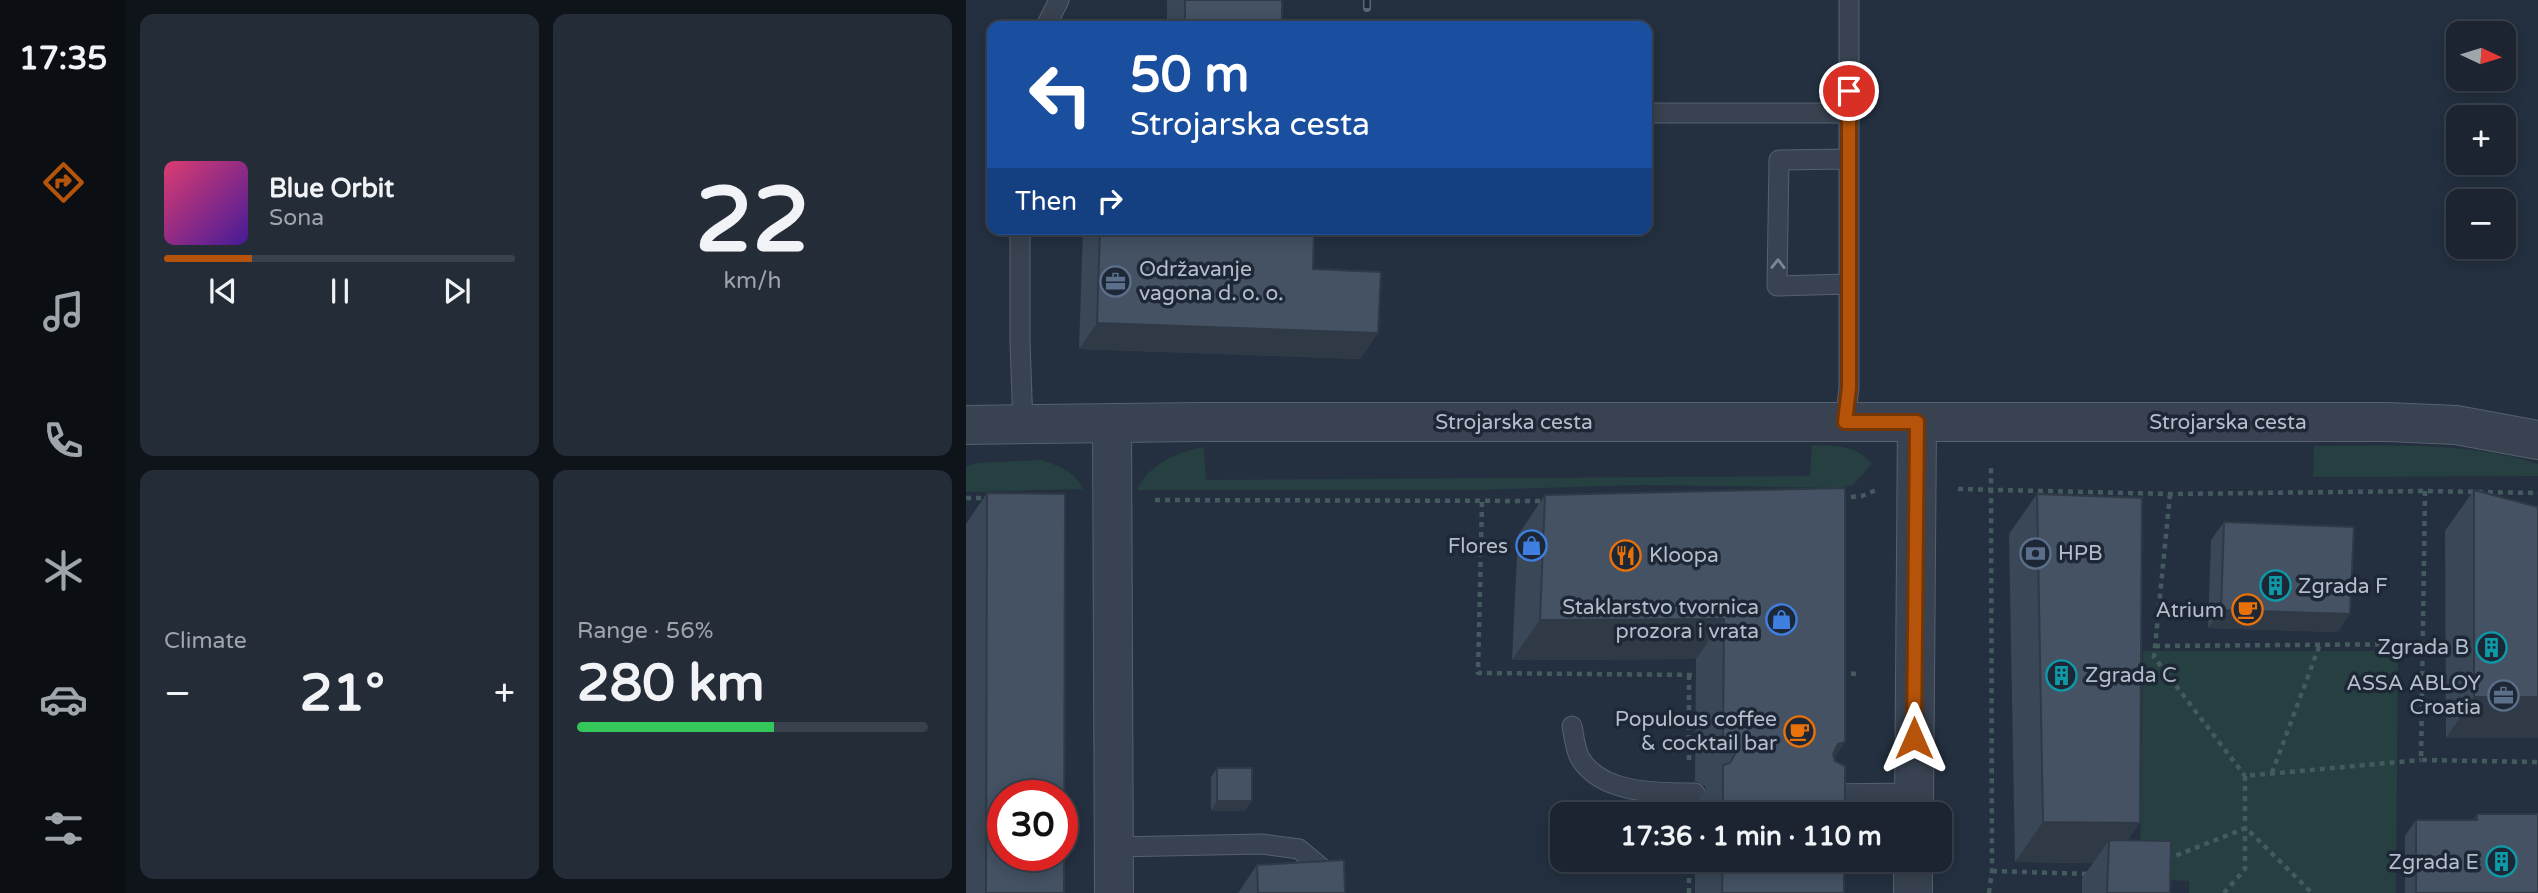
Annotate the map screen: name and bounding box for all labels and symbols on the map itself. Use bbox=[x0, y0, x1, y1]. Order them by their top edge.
north arrow bbox=[2446, 21, 2516, 91]
pin bbox=[1819, 61, 1879, 121]
place label: Održavanje vagona d. o. o. bbox=[1139, 257, 1284, 306]
one-way arrow bbox=[1770, 258, 1785, 269]
office icon: Održavanje vagona d. o. o. bbox=[1099, 264, 1133, 298]
street label: Strojarska cesta bbox=[1435, 410, 1593, 435]
street label: Strojarska cesta bbox=[2149, 410, 2307, 435]
shop icon: Flores bbox=[1514, 529, 1548, 563]
place label: Flores bbox=[1448, 534, 1508, 559]
bank icon: HPB bbox=[2018, 536, 2052, 570]
restaurant icon: Kloopa bbox=[1609, 538, 1643, 572]
place label: HPB bbox=[2058, 541, 2103, 566]
place label: Kloopa bbox=[1649, 543, 1719, 568]
building icon: Zgrada F bbox=[2258, 569, 2292, 603]
place label: Zgrada F bbox=[2298, 574, 2388, 599]
cafe icon: Atrium bbox=[2230, 593, 2264, 627]
place label: Staklarstvo tvornica prozora i vrata bbox=[1562, 595, 1759, 644]
place label: Atrium bbox=[2155, 598, 2224, 623]
shop icon: Staklarstvo tvornica prozora i vrata bbox=[1765, 602, 1799, 636]
building icon: Zgrada B bbox=[2475, 630, 2509, 664]
place label: Zgrada B bbox=[2377, 635, 2469, 660]
building icon: Zgrada C bbox=[2045, 658, 2079, 692]
place label: Zgrada C bbox=[2085, 663, 2177, 688]
place label: ASSA ABLOY Croatia bbox=[2346, 671, 2481, 720]
office icon: ASSA ABLOY Croatia bbox=[2487, 678, 2521, 712]
position arrow bbox=[1877, 701, 1951, 775]
place label: Populous coffee & cocktail bar bbox=[1615, 707, 1777, 756]
cafe icon: Populous coffee & cocktail bar bbox=[1783, 714, 1817, 748]
speed limit sign: 30 bbox=[987, 780, 1078, 871]
building icon: Zgrada E bbox=[2485, 845, 2519, 879]
place label: Zgrada E bbox=[2389, 850, 2479, 875]

